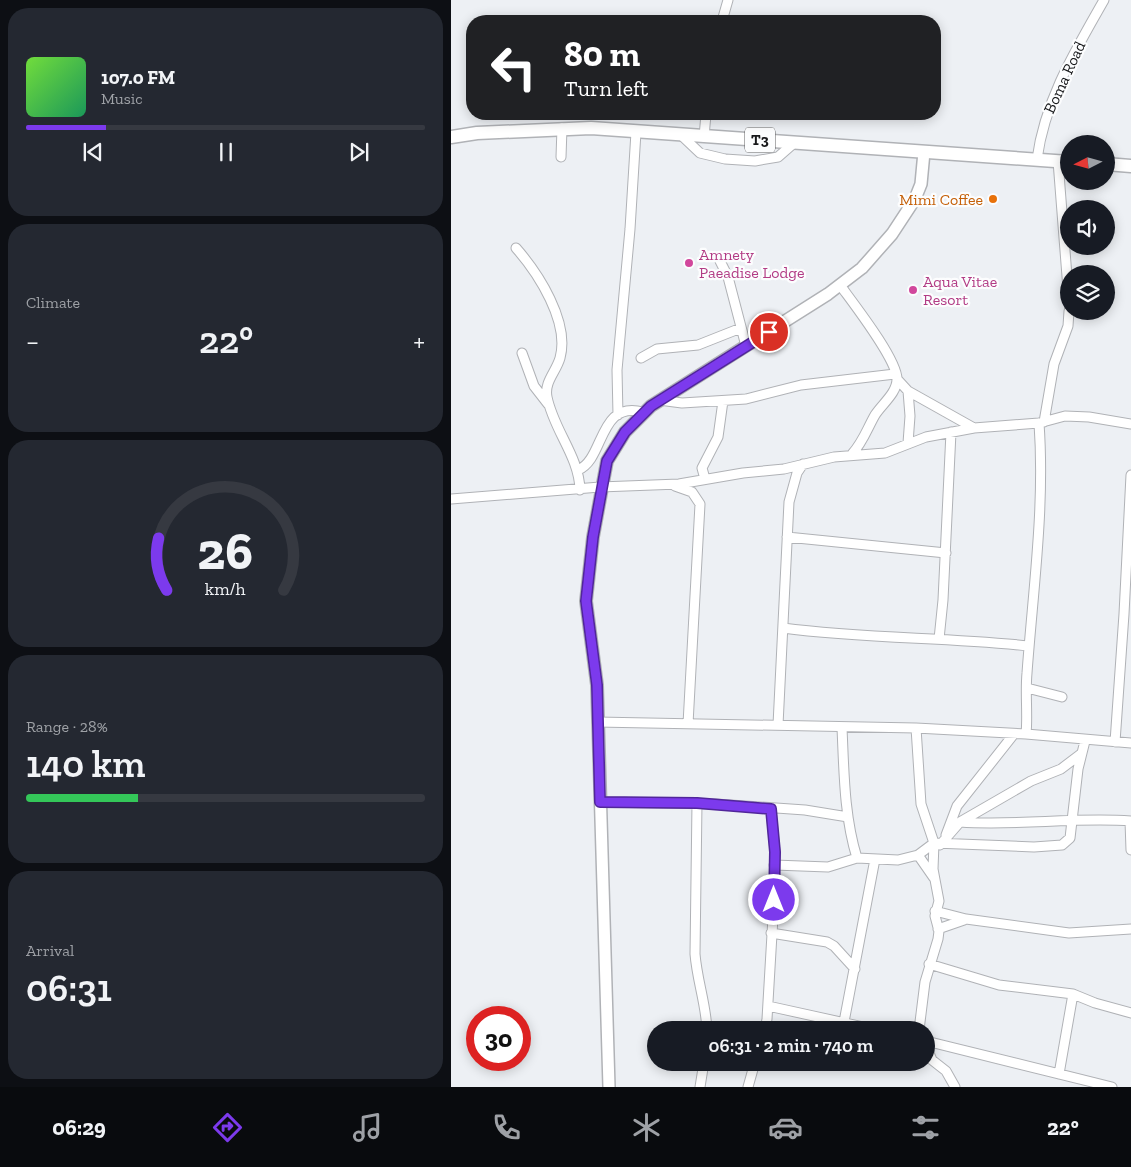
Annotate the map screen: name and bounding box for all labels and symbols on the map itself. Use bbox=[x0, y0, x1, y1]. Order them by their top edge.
street label: Boma Road bbox=[1039, 38, 1090, 116]
road number: T3 bbox=[745, 128, 775, 152]
north arrow bbox=[1060, 135, 1115, 190]
place label: Mimi Coffee bbox=[899, 190, 983, 209]
marker: Mimi Coffee bbox=[987, 193, 999, 205]
place label: Amnety Paeadise Lodge bbox=[699, 245, 805, 282]
marker: Amnety Paeadise Lodge bbox=[683, 257, 695, 269]
place label: Aqua Vitae Resort bbox=[923, 272, 997, 309]
marker: Aqua Vitae Resort bbox=[907, 284, 919, 296]
pin bbox=[748, 311, 790, 353]
position arrow bbox=[747, 873, 799, 925]
speed limit sign: 30 bbox=[466, 1006, 531, 1071]

